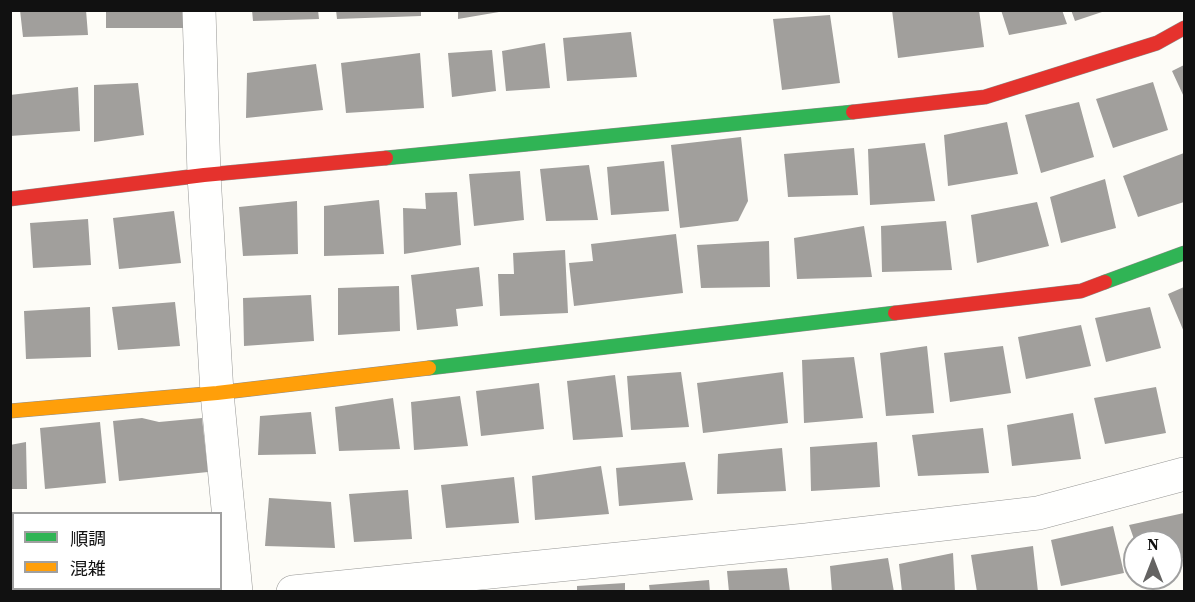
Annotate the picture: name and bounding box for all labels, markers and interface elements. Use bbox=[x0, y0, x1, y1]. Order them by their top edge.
legend bbox=[12, 512, 222, 590]
text: 順調 bbox=[70, 526, 106, 551]
north arrow bbox=[1123, 530, 1183, 590]
text: N bbox=[1147, 533, 1159, 555]
text: 混雑 bbox=[70, 556, 106, 581]

